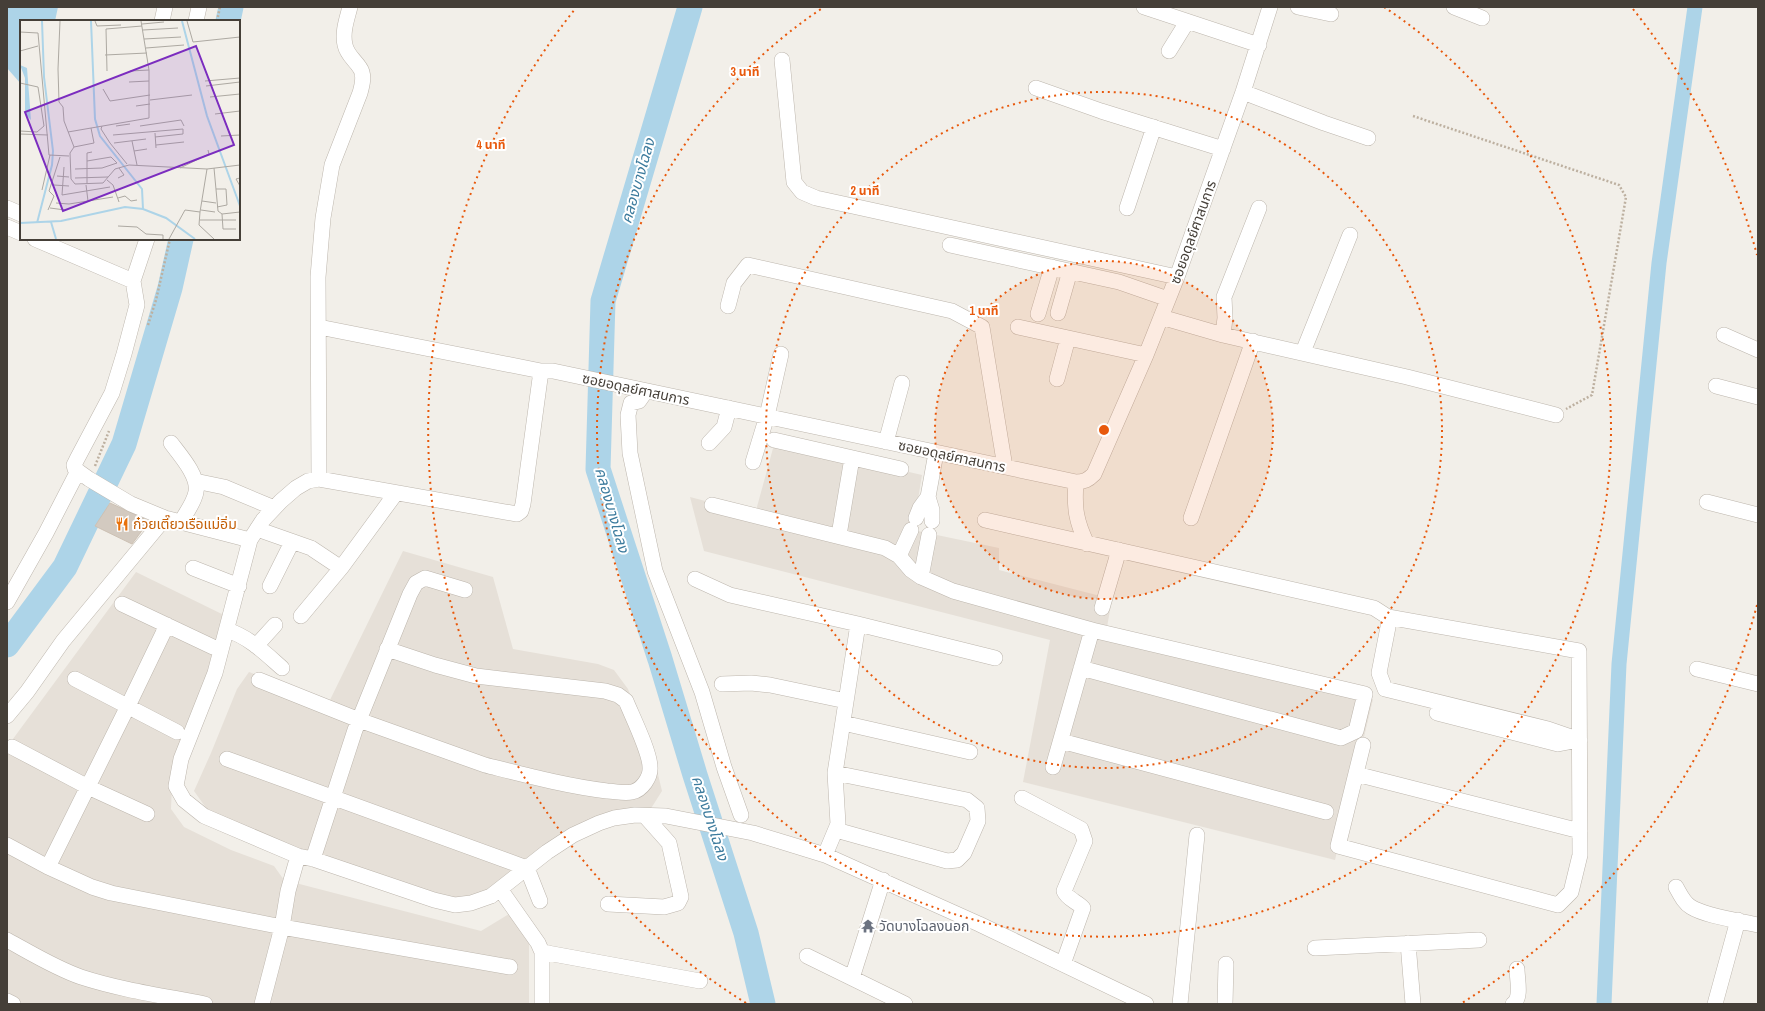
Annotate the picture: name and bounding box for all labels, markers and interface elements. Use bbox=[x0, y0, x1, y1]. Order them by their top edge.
inset map bbox=[20, 20, 240, 240]
text: 3 นาที bbox=[731, 64, 759, 80]
water label: คลองบางโฉลง bbox=[615, 135, 660, 226]
text: 4 นาที bbox=[477, 137, 505, 153]
street label: ซอยอดุลย์ศาสนการ bbox=[1166, 178, 1220, 286]
text: 2 นาที bbox=[851, 183, 879, 199]
text: 1 นาที bbox=[970, 303, 998, 319]
street label: ซอยอดุลย์ศาสนการ bbox=[581, 369, 691, 409]
centre of rings bbox=[1097, 423, 1111, 437]
street label: ซอยอดุลย์ศาสนการ bbox=[897, 436, 1007, 476]
water label: คลองบางโฉลง bbox=[590, 465, 635, 556]
place label: ก๋วยเตี๊ยวเรือแม่อิ่ม bbox=[133, 514, 237, 533]
restaurant icon: ก๋วยเตี๊ยวเรือแม่อิ่ม bbox=[114, 516, 130, 532]
water label: คลองบางโฉลง bbox=[687, 773, 734, 864]
place label: วัดบางโฉลงนอก bbox=[879, 917, 969, 935]
temple icon: วัดบางโฉลงนอก bbox=[860, 918, 876, 934]

